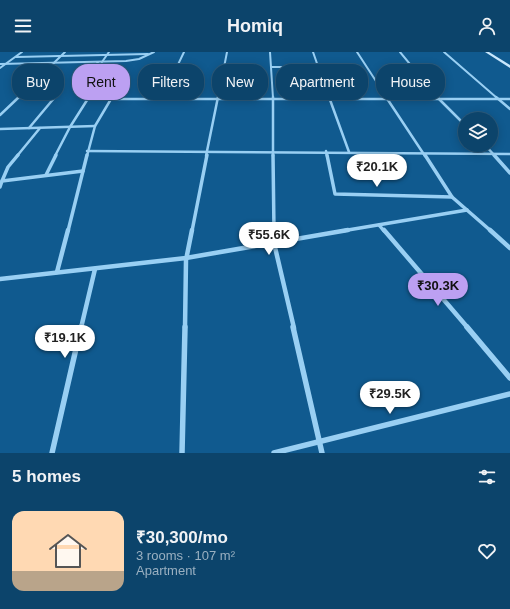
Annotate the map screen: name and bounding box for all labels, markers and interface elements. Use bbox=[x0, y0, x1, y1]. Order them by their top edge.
icon: menu bbox=[12, 15, 34, 37]
icon: person bbox=[476, 15, 498, 37]
text: Homiq bbox=[227, 16, 283, 36]
chip: Buy bbox=[12, 64, 64, 100]
chip: Rent bbox=[72, 64, 130, 100]
chip: Filters bbox=[138, 64, 204, 100]
chip: New bbox=[212, 64, 268, 100]
chip: Apartment bbox=[276, 64, 368, 100]
chip: House bbox=[376, 64, 445, 100]
map controls bbox=[458, 112, 498, 152]
button: layers bbox=[458, 112, 498, 152]
pin: ₹20.1K bbox=[344, 154, 410, 188]
text: ₹20.1K bbox=[356, 159, 398, 174]
pin: ₹55.6K bbox=[236, 222, 302, 256]
text: ₹55.6K bbox=[248, 227, 290, 242]
pin: ₹30.3K bbox=[405, 273, 471, 307]
text: ₹30.3K bbox=[417, 278, 459, 293]
pin: ₹19.1K bbox=[32, 325, 98, 359]
text: ₹19.1K bbox=[44, 330, 86, 345]
pin: ₹29.5K bbox=[357, 381, 423, 415]
text: ₹29.5K bbox=[369, 386, 411, 401]
icon: filters bbox=[476, 466, 498, 488]
text: 5 homes bbox=[12, 467, 81, 486]
icon: home bbox=[44, 527, 92, 575]
text: ₹30,300/mo bbox=[136, 528, 228, 547]
icon: heart bbox=[476, 540, 498, 562]
text: 3 rooms · 107 m² bbox=[136, 548, 235, 563]
text: Apartment bbox=[136, 563, 196, 578]

